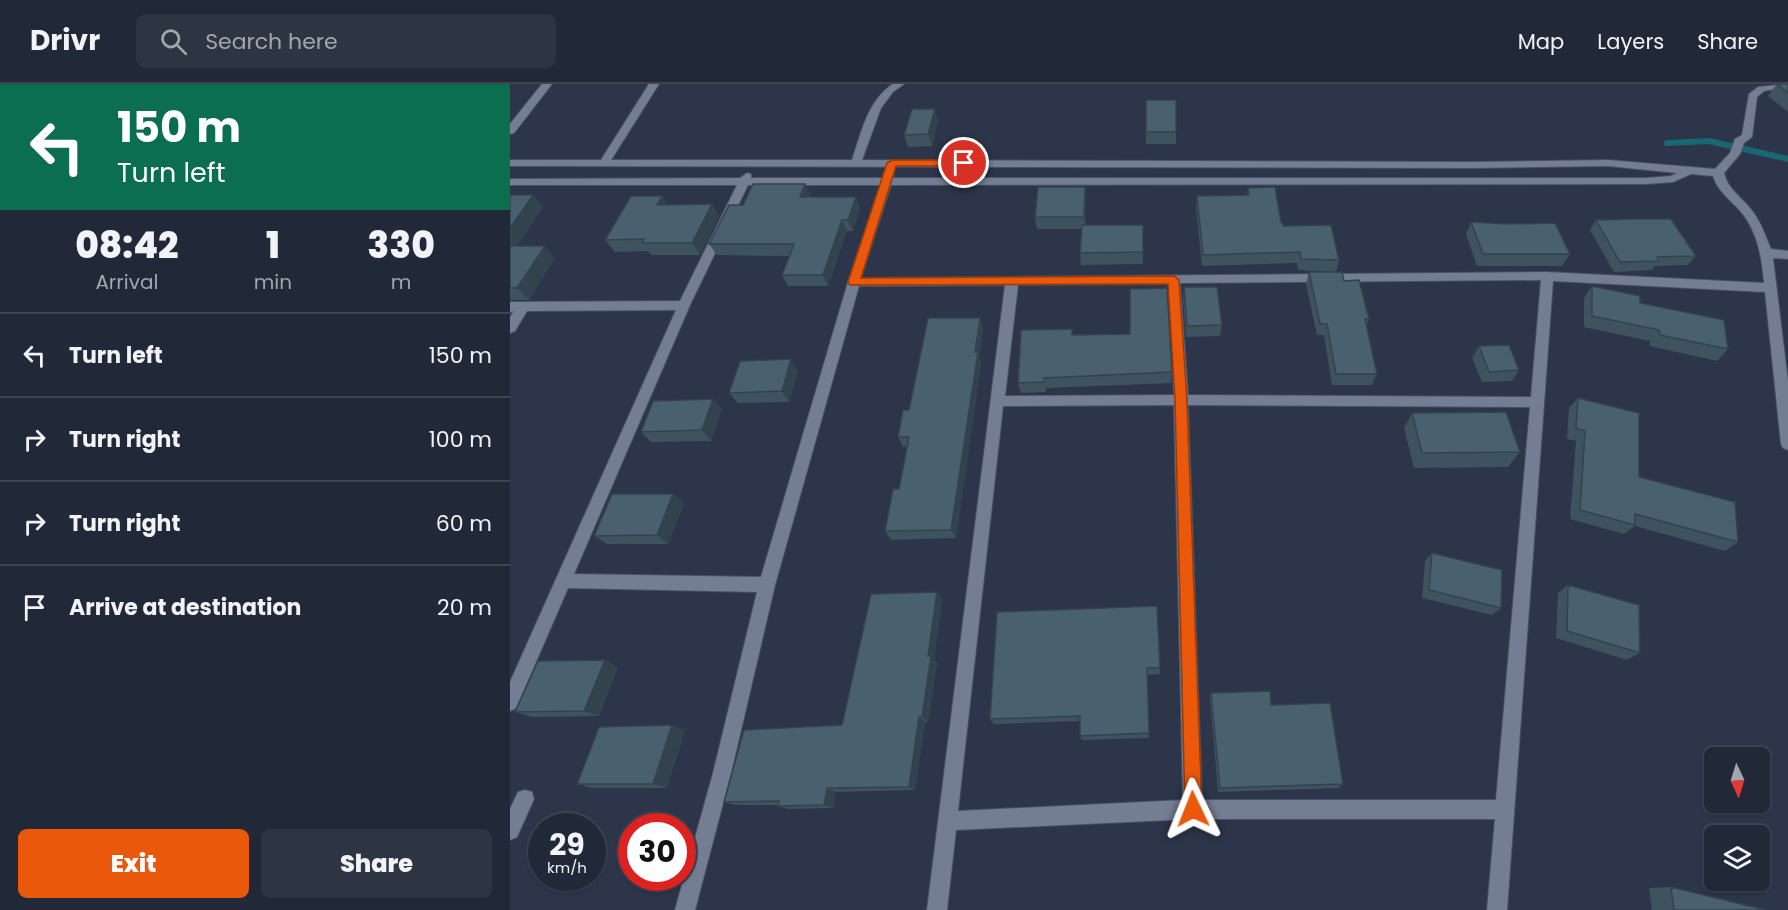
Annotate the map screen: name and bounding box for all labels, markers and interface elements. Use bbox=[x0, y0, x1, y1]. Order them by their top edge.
search box bbox=[136, 14, 556, 68]
text: Drivr bbox=[30, 21, 100, 60]
icon: search bbox=[157, 25, 190, 58]
text: Search here bbox=[205, 26, 338, 57]
text: Map bbox=[1518, 27, 1564, 56]
text: Layers bbox=[1597, 27, 1664, 56]
text: Share bbox=[1697, 27, 1758, 56]
text: 150 m bbox=[117, 98, 241, 157]
icon: left bbox=[18, 108, 96, 186]
pin bbox=[938, 137, 989, 188]
icon: arrive bbox=[947, 146, 980, 179]
text: Turn left bbox=[117, 154, 226, 191]
text: 08:42 bbox=[75, 220, 179, 271]
text: 1 bbox=[266, 220, 280, 271]
text: 330 bbox=[367, 220, 435, 271]
text: Arrival bbox=[95, 268, 158, 296]
text: min bbox=[254, 268, 292, 296]
text: m bbox=[391, 268, 411, 296]
icon: left bbox=[18, 339, 51, 372]
text: Turn left bbox=[69, 340, 163, 371]
text: 150 m bbox=[429, 340, 492, 371]
icon: right bbox=[18, 423, 51, 456]
text: Turn right bbox=[69, 424, 180, 455]
text: 100 m bbox=[429, 424, 492, 455]
icon: right bbox=[18, 507, 51, 540]
text: Turn right bbox=[69, 508, 180, 539]
text: 60 m bbox=[436, 508, 492, 539]
icon: arrive bbox=[18, 591, 51, 624]
text: Arrive at destination bbox=[69, 592, 301, 623]
text: 20 m bbox=[437, 592, 492, 623]
north arrow bbox=[1704, 747, 1770, 813]
map controls bbox=[1704, 747, 1770, 891]
position arrow bbox=[1161, 777, 1225, 841]
speed limit sign: 30 bbox=[618, 813, 696, 891]
text: 29 bbox=[549, 823, 585, 866]
button: layers bbox=[1704, 825, 1770, 891]
button: Exit bbox=[18, 829, 249, 898]
button: Share bbox=[261, 829, 492, 898]
text: km/h bbox=[547, 857, 587, 878]

